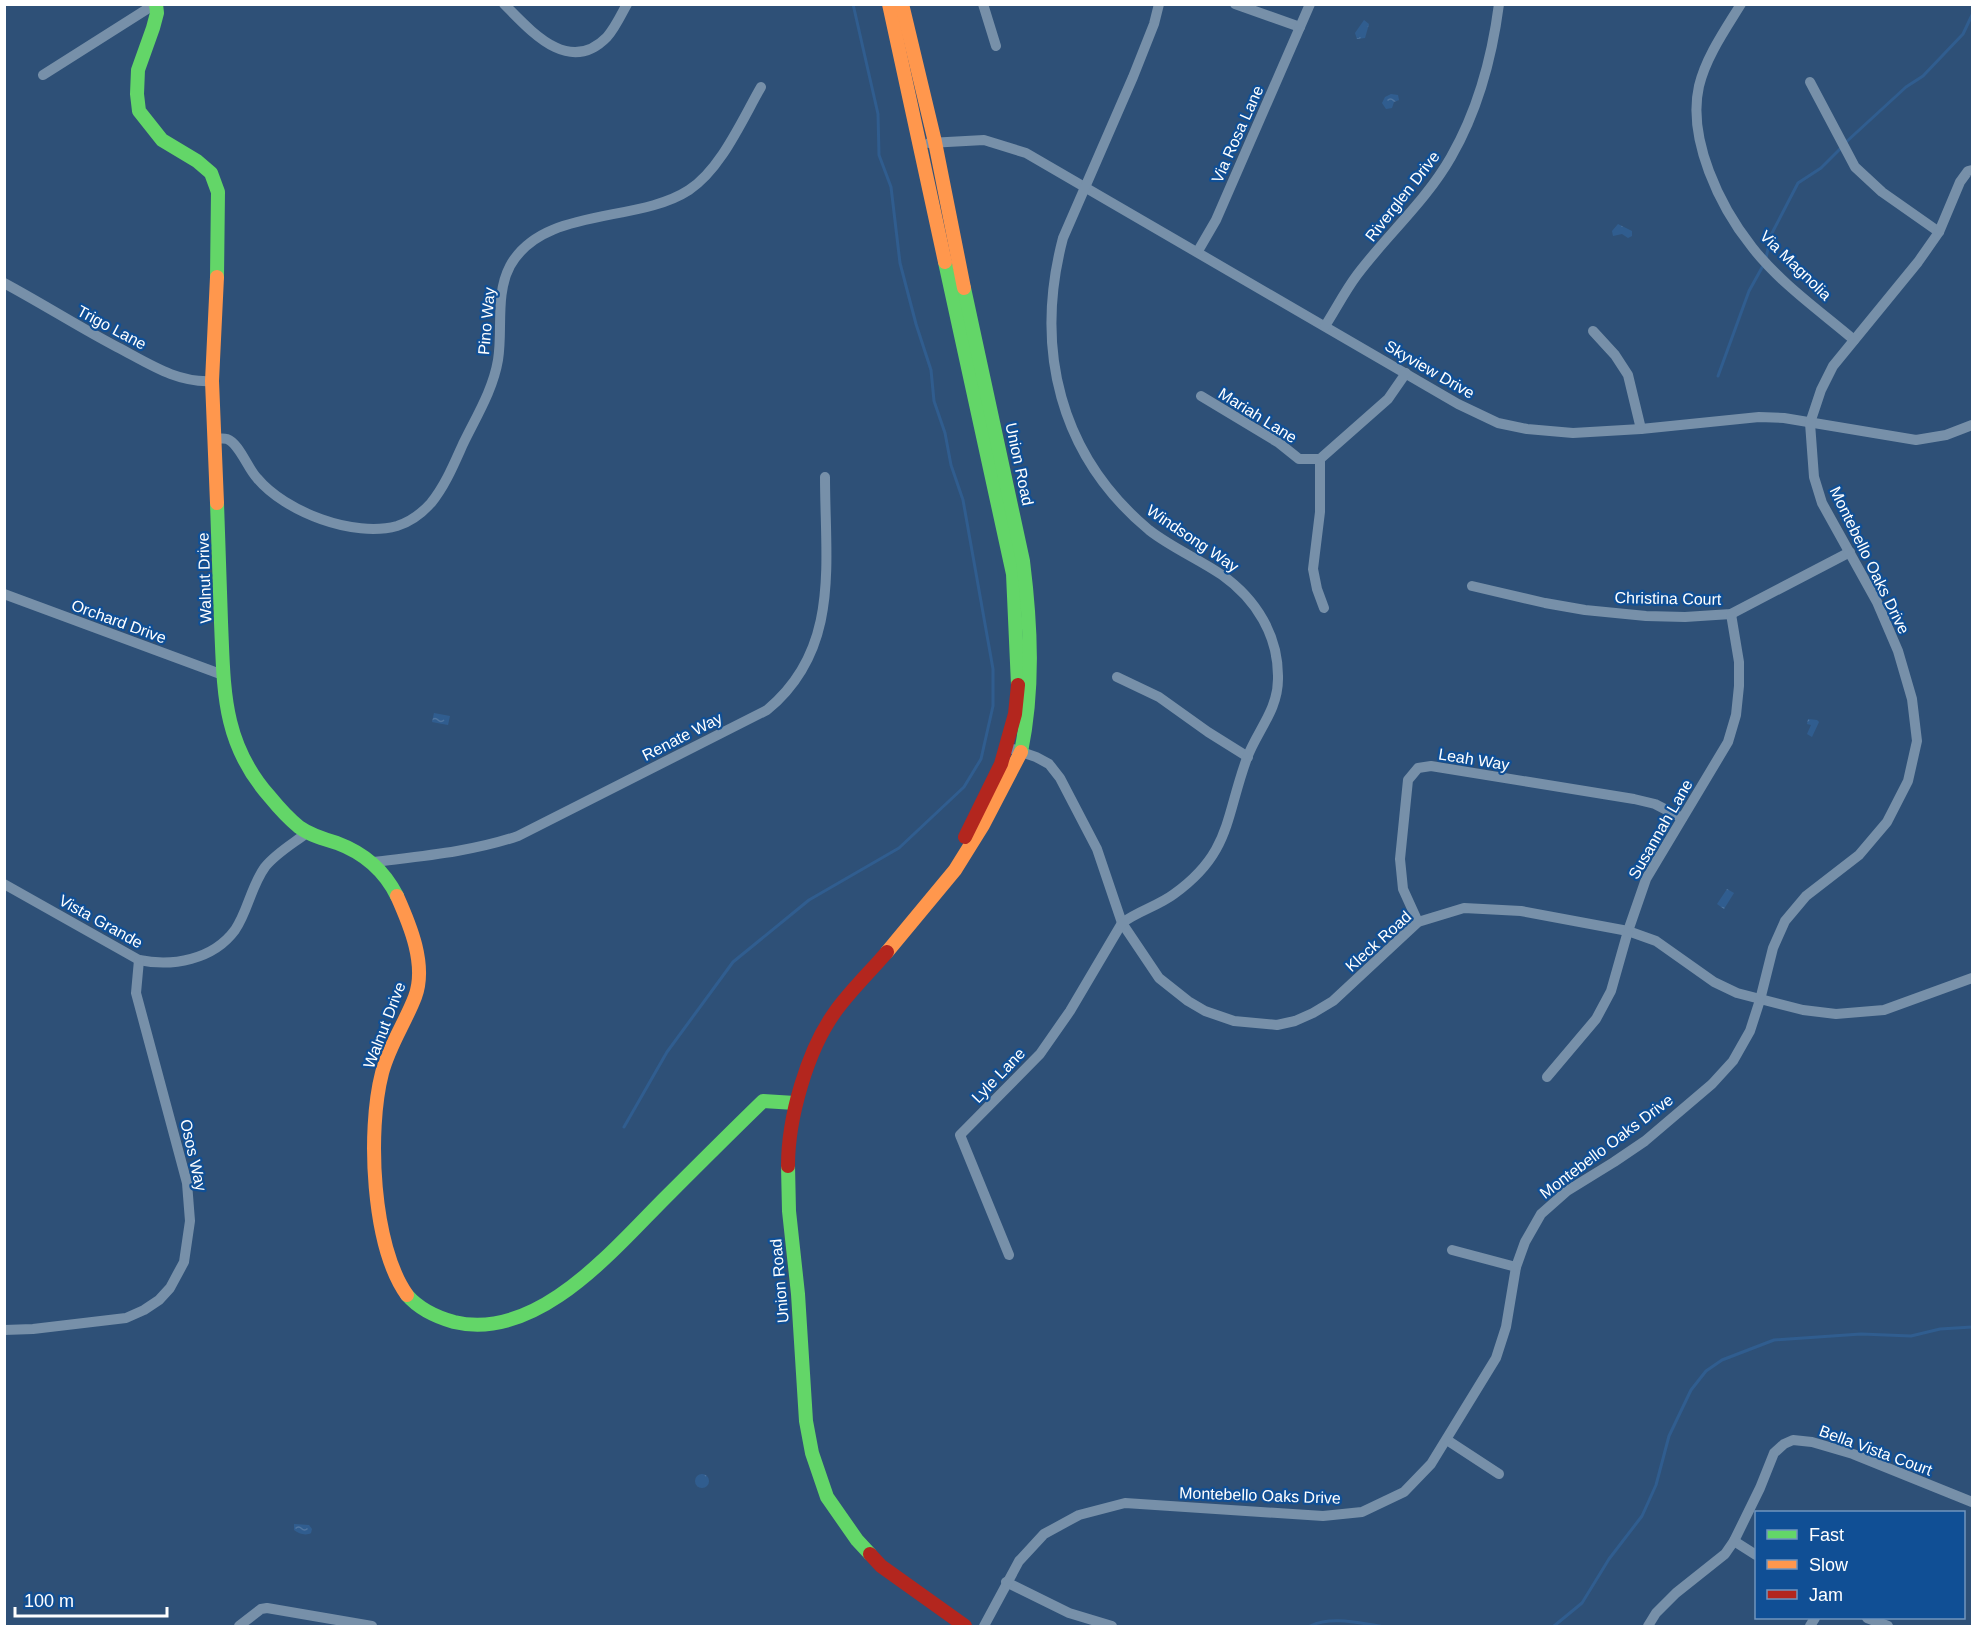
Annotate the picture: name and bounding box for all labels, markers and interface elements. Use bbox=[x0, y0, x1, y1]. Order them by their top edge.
street label: Via Rosa Lane bbox=[1208, 83, 1267, 185]
street label: Riverglen Drive bbox=[1362, 148, 1443, 245]
street label: Via Magnolia bbox=[1757, 227, 1835, 304]
street label: Pino Way bbox=[475, 286, 498, 356]
street label: Trigo Lane bbox=[74, 302, 149, 353]
street label: Skyview Drive bbox=[1382, 337, 1478, 402]
street label: Mariah Lane bbox=[1216, 385, 1300, 446]
street label: Union Road bbox=[1002, 421, 1037, 507]
street label: Montebello Oaks Drive bbox=[1826, 484, 1913, 637]
street label: Windsong Way bbox=[1144, 501, 1242, 575]
street label: Walnut Drive bbox=[194, 532, 215, 624]
street label: Christina Court bbox=[1614, 589, 1722, 608]
street label: Orchard Drive bbox=[69, 596, 169, 647]
street label: Renate Way bbox=[639, 709, 725, 764]
street label: Leah Way bbox=[1437, 746, 1511, 773]
street label: Susannah Lane bbox=[1625, 776, 1696, 882]
street label: Vista Grande bbox=[56, 891, 146, 951]
street label: Kleck Road bbox=[1342, 908, 1414, 975]
street label: Walnut Drive bbox=[360, 980, 409, 1071]
street label: Lyle Lane bbox=[968, 1045, 1028, 1106]
street label: Montebello Oaks Drive bbox=[1537, 1091, 1676, 1202]
street label: Osos Way bbox=[177, 1118, 210, 1193]
street label: Union Road bbox=[767, 1238, 792, 1324]
street label: Bella Vista Court bbox=[1817, 1422, 1935, 1479]
street label: Montebello Oaks Drive bbox=[1179, 1484, 1341, 1507]
legend bbox=[1755, 1511, 1965, 1619]
text: Fast bbox=[1809, 1525, 1844, 1545]
text: Slow bbox=[1809, 1555, 1849, 1575]
scale bar bbox=[15, 1580, 166, 1618]
text: Jam bbox=[1809, 1585, 1843, 1605]
text: 100 m bbox=[24, 1591, 74, 1611]

